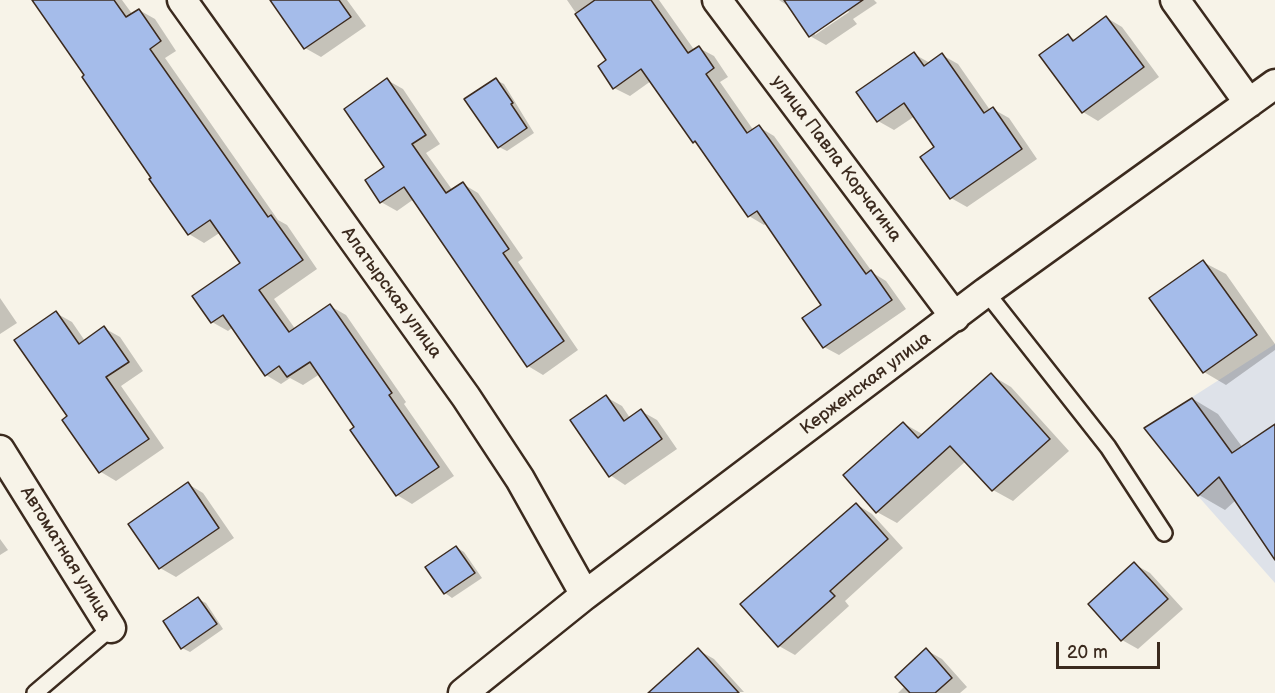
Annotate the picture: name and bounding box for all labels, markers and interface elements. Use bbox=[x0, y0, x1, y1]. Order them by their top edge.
street label: улица Павла Корчагина bbox=[766, 71, 906, 247]
street label: Алатырская улица bbox=[336, 223, 446, 363]
street label: Керженская улица bbox=[797, 328, 935, 440]
street label: Автоматная улица bbox=[15, 483, 115, 625]
scale bar bbox=[1059, 630, 1162, 668]
text: 20 m bbox=[1067, 642, 1108, 663]

